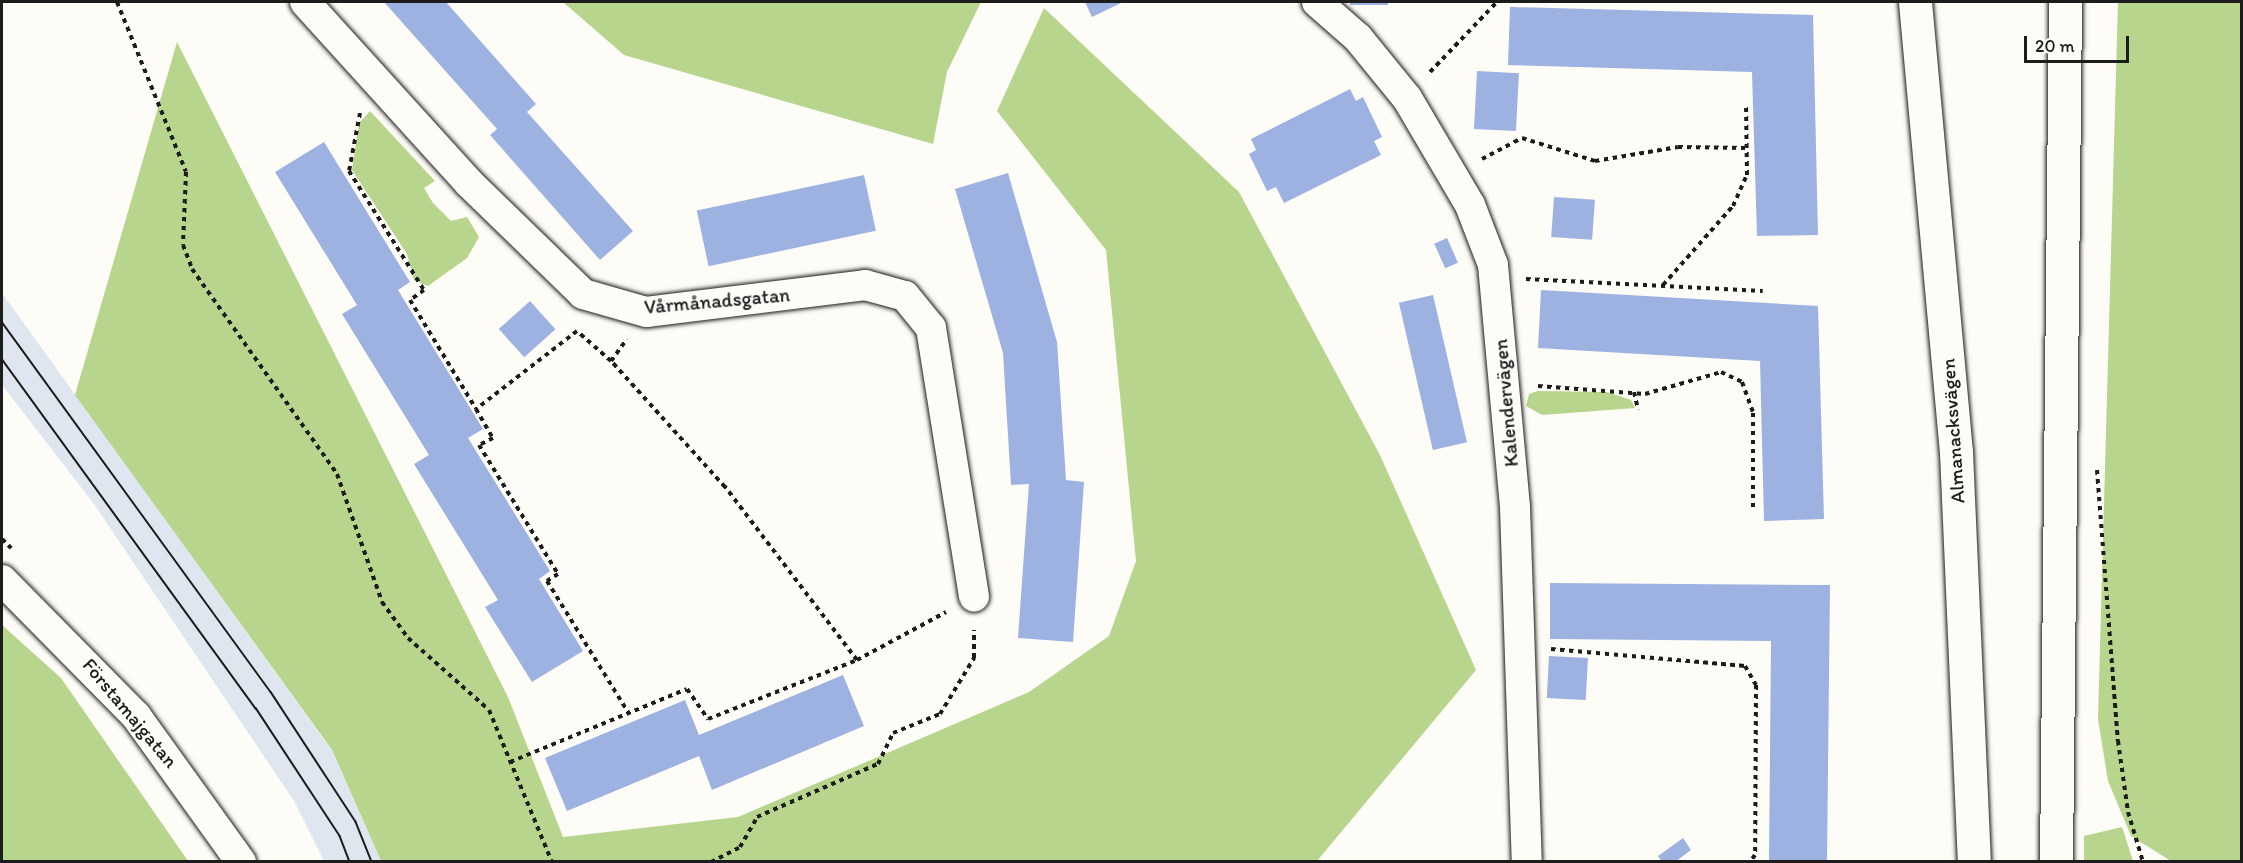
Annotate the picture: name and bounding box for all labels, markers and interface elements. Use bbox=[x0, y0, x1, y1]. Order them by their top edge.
scale bar bbox=[2027, 24, 2132, 62]
text: 20 m bbox=[2035, 35, 2075, 57]
street label: Vårmånadsgatan bbox=[643, 283, 791, 319]
street label: Kalendervägen bbox=[1488, 338, 1524, 468]
street label: Almanacksvägen bbox=[1936, 358, 1970, 504]
street label: Förstamajgatan bbox=[77, 653, 183, 773]

